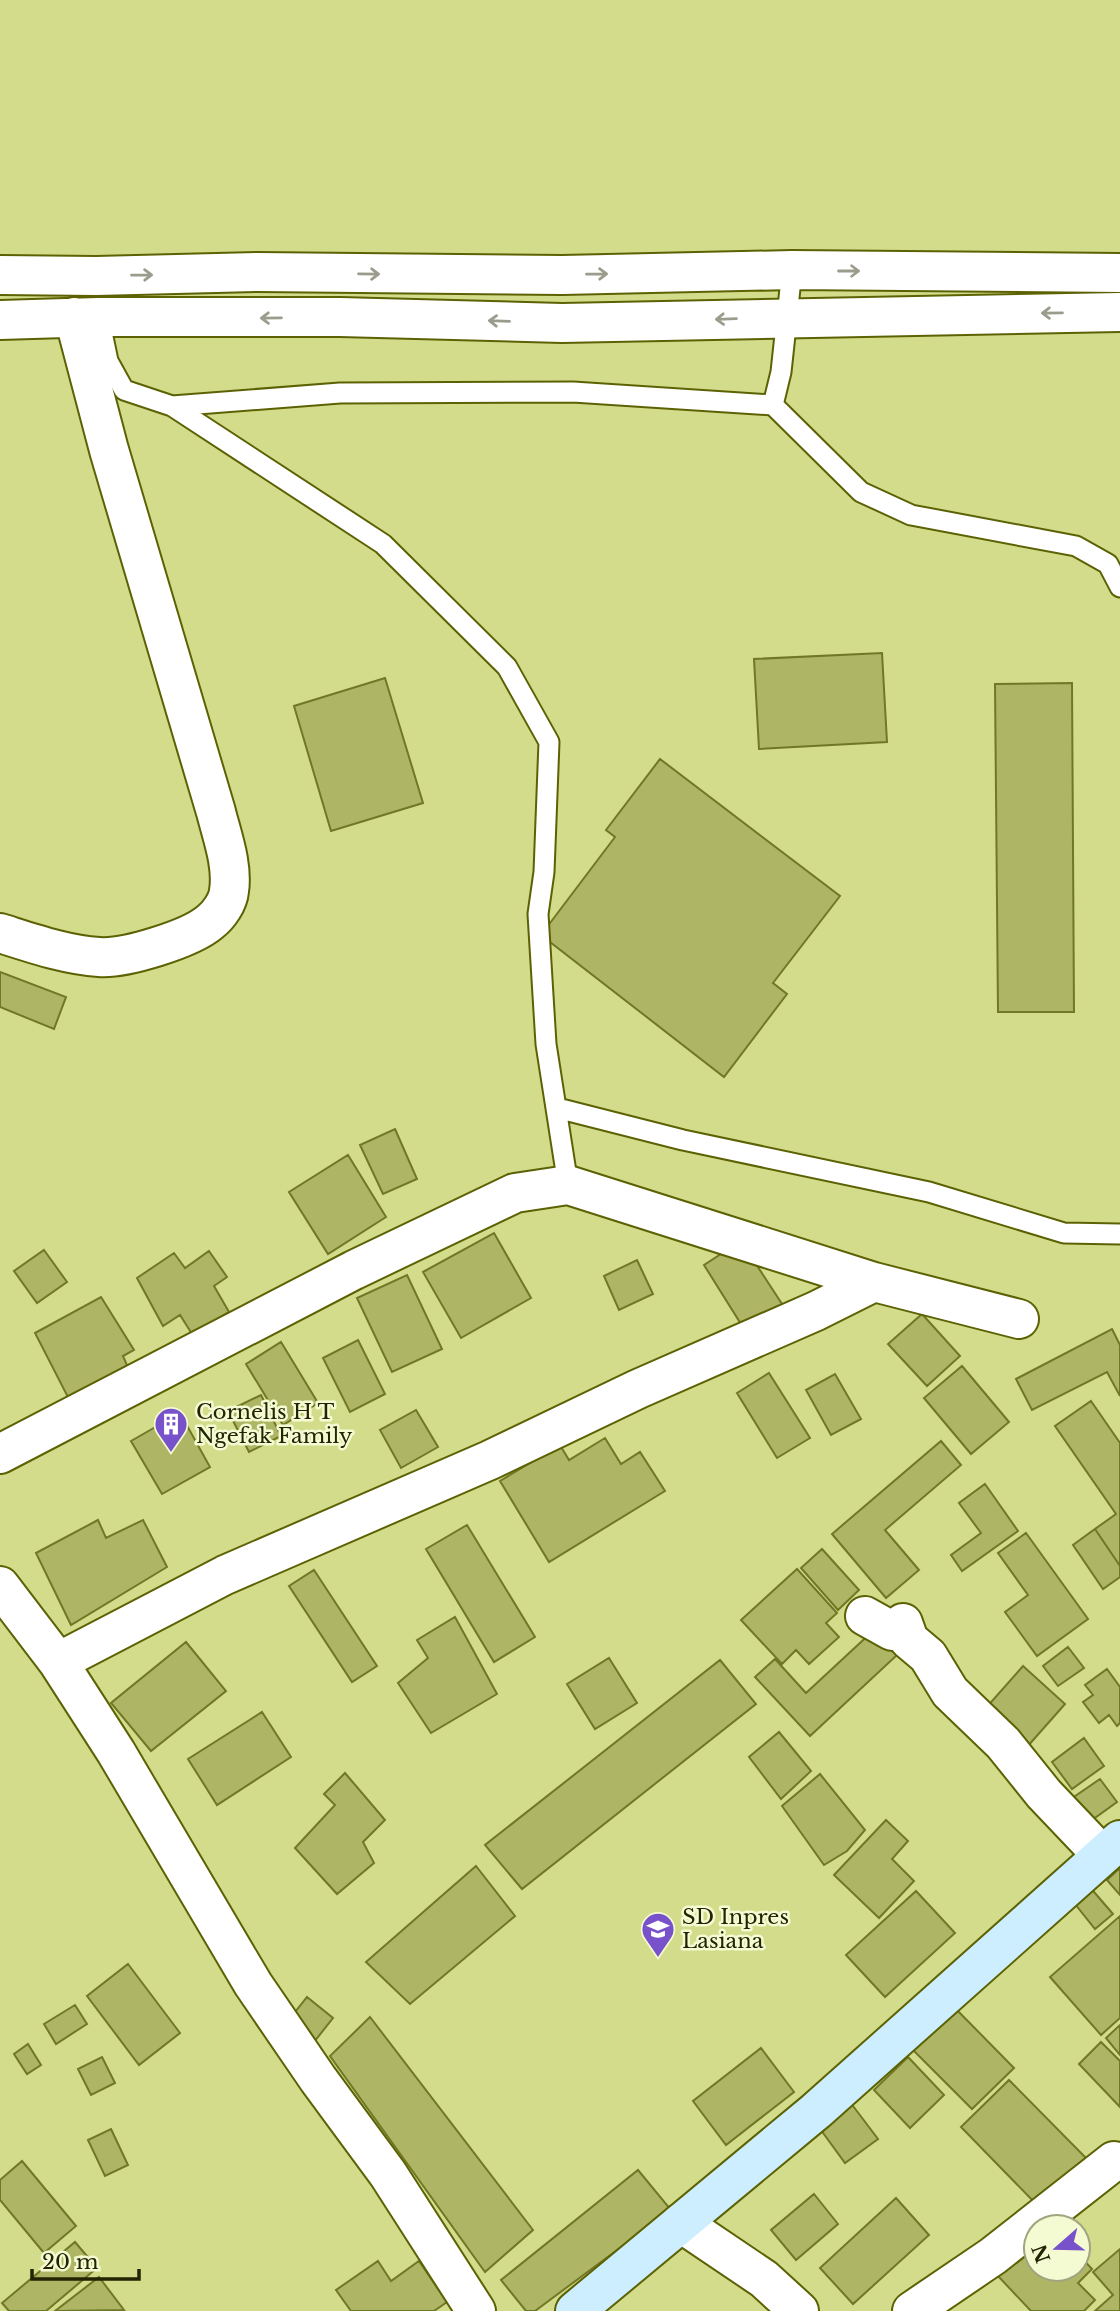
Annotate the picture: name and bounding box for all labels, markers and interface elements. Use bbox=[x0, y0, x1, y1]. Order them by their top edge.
one-way arrow bbox=[837, 264, 860, 278]
one-way arrow bbox=[357, 267, 380, 281]
one-way arrow bbox=[130, 268, 153, 281]
one-way arrow bbox=[585, 268, 608, 281]
one-way arrow bbox=[1041, 306, 1064, 320]
one-way arrow bbox=[260, 311, 283, 325]
one-way arrow bbox=[715, 312, 738, 325]
one-way arrow bbox=[488, 315, 511, 328]
place label: Cornelis H T Ngefak Family bbox=[196, 1399, 353, 1449]
building icon: Cornelis H T Ngefak Family bbox=[152, 1405, 190, 1454]
place label: SD Inpres Lasiana bbox=[682, 1904, 789, 1954]
school or university icon: SD Inpres Lasiana bbox=[639, 1910, 677, 1959]
north arrow bbox=[1022, 2213, 1092, 2283]
scale bar bbox=[32, 2238, 138, 2282]
text: N bbox=[1028, 2241, 1055, 2266]
text: 20 m bbox=[42, 2249, 99, 2275]

